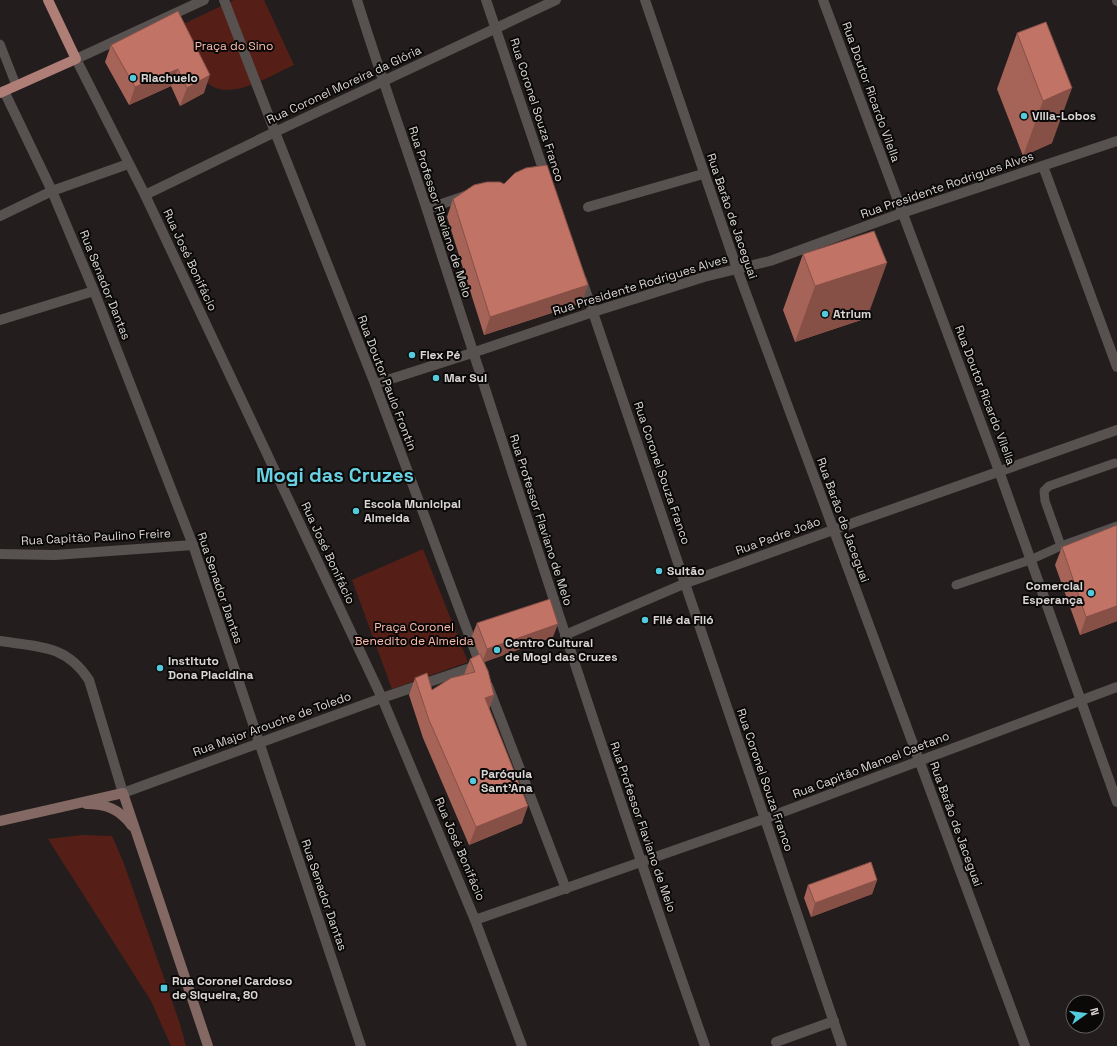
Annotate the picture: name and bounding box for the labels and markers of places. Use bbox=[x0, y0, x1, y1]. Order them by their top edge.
place label: Riachuelo bbox=[141, 70, 198, 86]
marker: Riachuelo bbox=[128, 73, 138, 83]
place label: Villa-Lobos bbox=[1032, 108, 1096, 124]
marker: Villa-Lobos bbox=[1019, 111, 1029, 121]
place label: Atrium bbox=[833, 306, 871, 322]
marker: Atrium bbox=[820, 309, 830, 319]
place label: Flex Pé bbox=[420, 347, 460, 363]
marker: Flex Pé bbox=[407, 350, 417, 360]
place label: Mar Sul bbox=[444, 370, 487, 386]
marker: Mar Sul bbox=[431, 373, 441, 383]
place label: Escola Municipal Almeida bbox=[364, 496, 461, 526]
marker: Escola Municipal Almeida bbox=[351, 506, 361, 516]
place label: Sultão bbox=[667, 563, 705, 579]
marker: Sultão bbox=[654, 566, 664, 576]
place label: Comercial Esperança bbox=[1023, 578, 1083, 608]
marker: Comercial Esperança bbox=[1086, 588, 1096, 598]
place label: Filé da Filó bbox=[653, 612, 714, 628]
marker: Filé da Filó bbox=[640, 615, 650, 625]
place label: Centro Cultural de Mogi das Cruzes bbox=[505, 635, 618, 665]
marker: Centro Cultural de Mogi das Cruzes bbox=[492, 645, 502, 655]
place label: Instituto Dona Placidina bbox=[168, 653, 253, 683]
marker: Instituto Dona Placidina bbox=[155, 663, 165, 673]
place label: Paróquia Sant'Ana bbox=[481, 766, 533, 796]
marker: Paróquia Sant'Ana bbox=[468, 776, 478, 786]
place label: Rua Coronel Cardoso de Siqueira, 80 bbox=[172, 973, 292, 1003]
marker: Rua Coronel Cardoso de Siqueira, 80 bbox=[159, 983, 169, 993]

